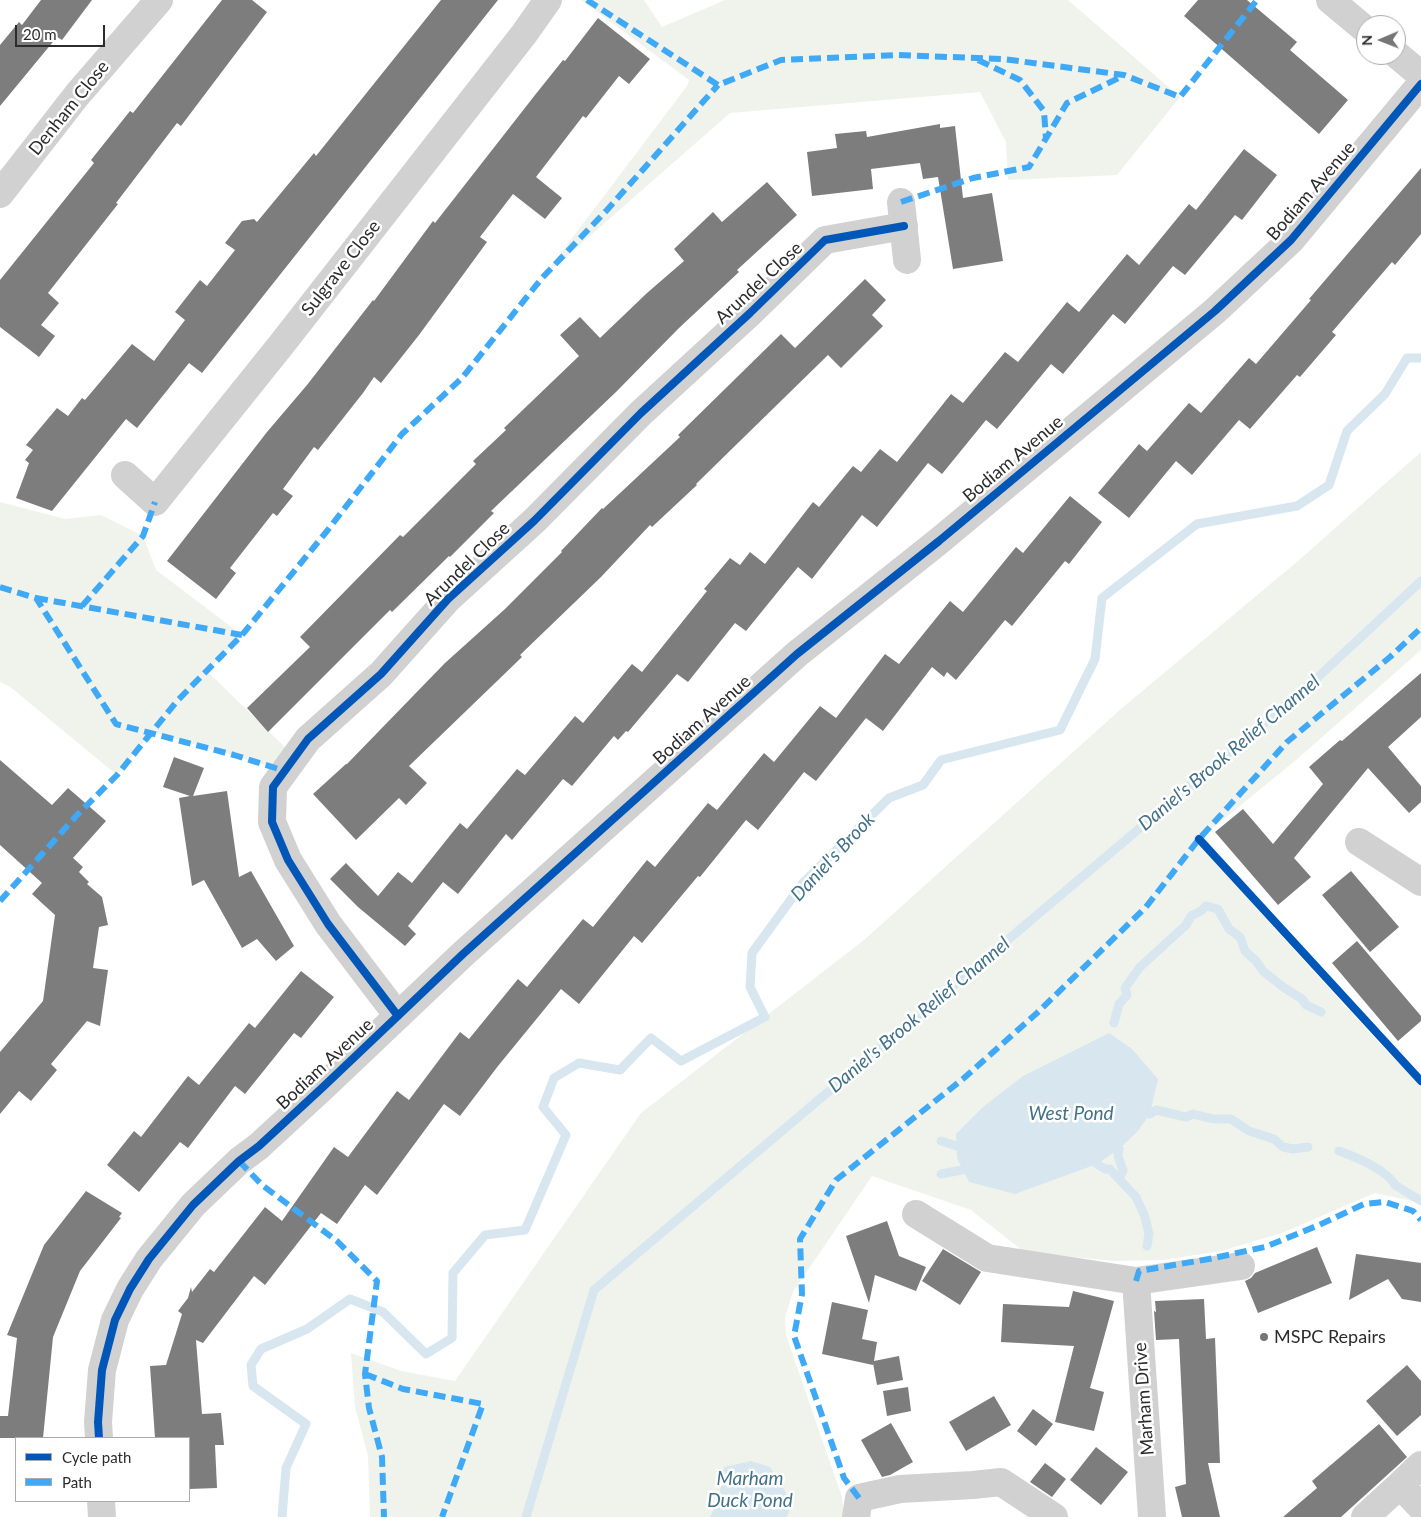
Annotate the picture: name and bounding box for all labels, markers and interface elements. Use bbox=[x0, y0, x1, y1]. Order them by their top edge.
scale bar bbox=[18, 15, 108, 47]
north arrow bbox=[1356, 15, 1406, 65]
text: 20 m bbox=[23, 25, 57, 43]
text: N bbox=[1358, 35, 1375, 46]
street label: Denham Close bbox=[24, 56, 114, 160]
street label: Bodiam Avenue bbox=[1262, 137, 1360, 245]
street label: Sulgrave Close bbox=[297, 216, 385, 320]
street label: Arundel Close bbox=[711, 237, 807, 329]
street label: Bodiam Avenue bbox=[959, 411, 1067, 507]
street label: Arundel Close bbox=[420, 518, 514, 610]
street label: Bodiam Avenue bbox=[649, 670, 755, 770]
water label: Daniel's Brook Relief Channel bbox=[1134, 670, 1324, 836]
water label: Daniel's Brook bbox=[786, 808, 880, 906]
water label: Daniel's Brook Relief Channel bbox=[824, 932, 1014, 1098]
street label: Bodiam Avenue bbox=[272, 1014, 378, 1114]
water label: West Pond bbox=[1028, 1103, 1114, 1125]
place label: MSPC Repairs bbox=[1274, 1326, 1386, 1348]
marker: MSPC Repairs bbox=[1258, 1331, 1270, 1343]
street label: Marham Drive bbox=[1129, 1342, 1159, 1456]
legend bbox=[15, 1437, 190, 1502]
text: Cycle path bbox=[62, 1448, 131, 1466]
water label: Marham Duck Pond bbox=[707, 1468, 793, 1512]
text: Path bbox=[62, 1473, 92, 1491]

